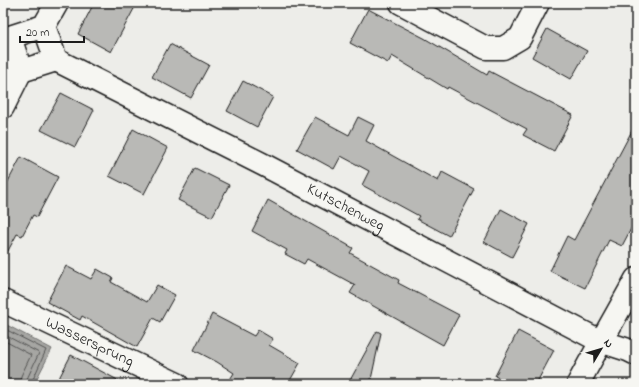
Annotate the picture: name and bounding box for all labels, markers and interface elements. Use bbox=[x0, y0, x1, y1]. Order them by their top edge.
scale bar bbox=[20, 18, 84, 44]
text: 20 m bbox=[26, 24, 49, 42]
street label: Kutschenweg bbox=[302, 177, 389, 238]
street label: Wassersprung bbox=[41, 311, 138, 374]
north arrow bbox=[581, 329, 621, 369]
text: N bbox=[599, 336, 617, 351]

